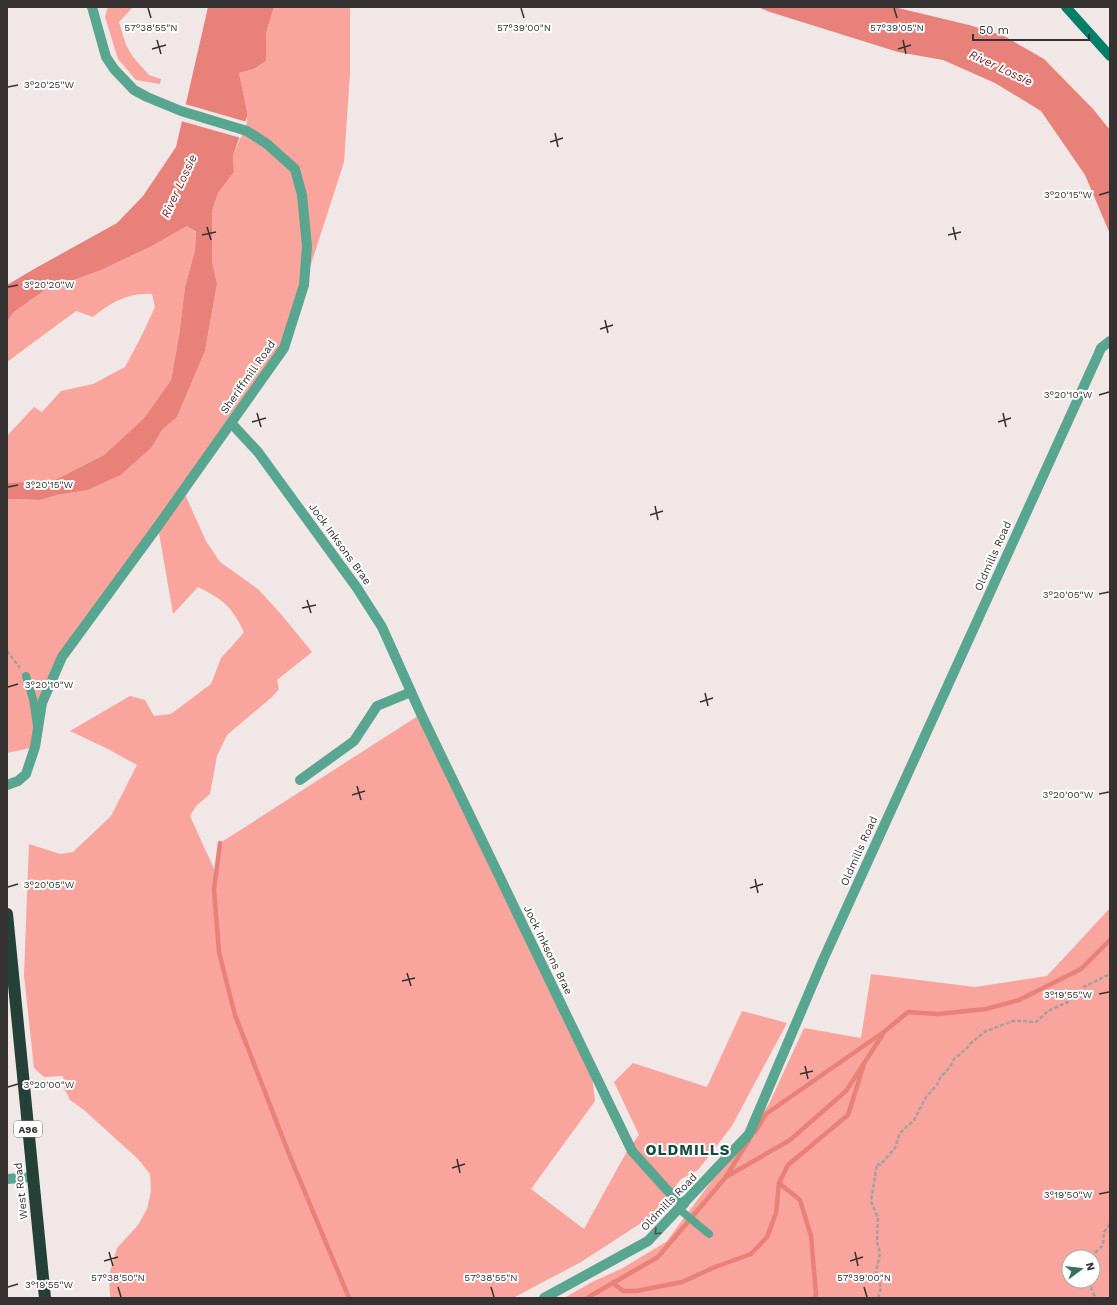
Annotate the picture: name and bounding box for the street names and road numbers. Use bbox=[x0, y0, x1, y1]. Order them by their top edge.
street label: Sheriffmill Road bbox=[218, 338, 278, 416]
street label: Jock Inksons Brae bbox=[306, 501, 374, 587]
street label: Oldmills Road bbox=[972, 519, 1014, 593]
street label: Oldmills Road bbox=[838, 814, 880, 888]
street label: Jock Inksons Brae bbox=[521, 903, 575, 997]
road number: A96 bbox=[14, 1121, 42, 1137]
street label: West Road bbox=[12, 1162, 30, 1220]
street label: Oldmills Road bbox=[638, 1170, 700, 1234]

